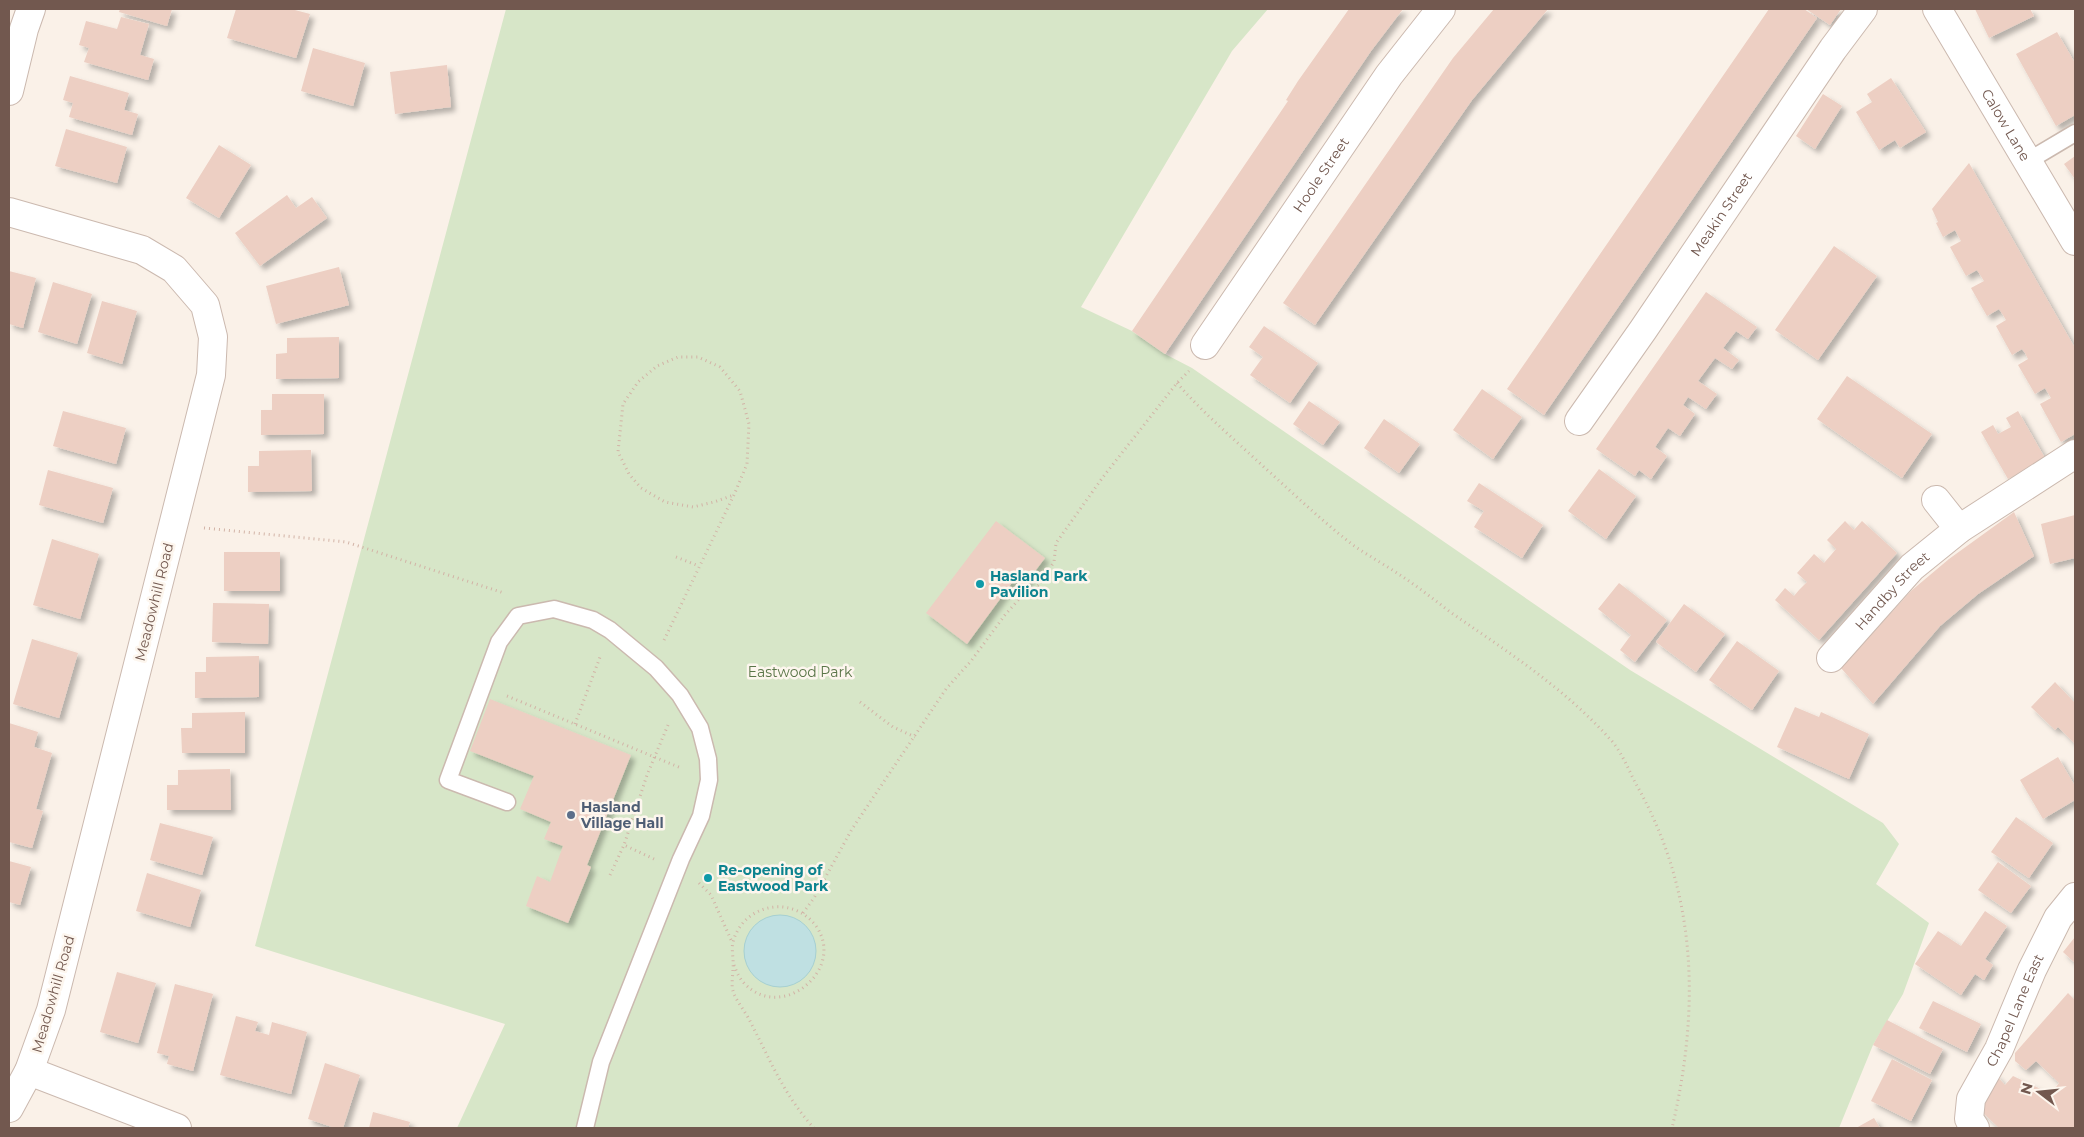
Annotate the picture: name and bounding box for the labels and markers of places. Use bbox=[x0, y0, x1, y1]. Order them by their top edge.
place label: Hasland Park Pavilion bbox=[990, 567, 1088, 601]
marker: Hasland Park Pavilion bbox=[974, 578, 986, 590]
place label: Hasland Village Hall bbox=[580, 798, 664, 832]
marker: Hasland Village Hall bbox=[565, 809, 577, 821]
place label: Re-opening of Eastwood Park bbox=[718, 861, 829, 895]
marker: Re-opening of Eastwood Park bbox=[702, 872, 714, 884]

